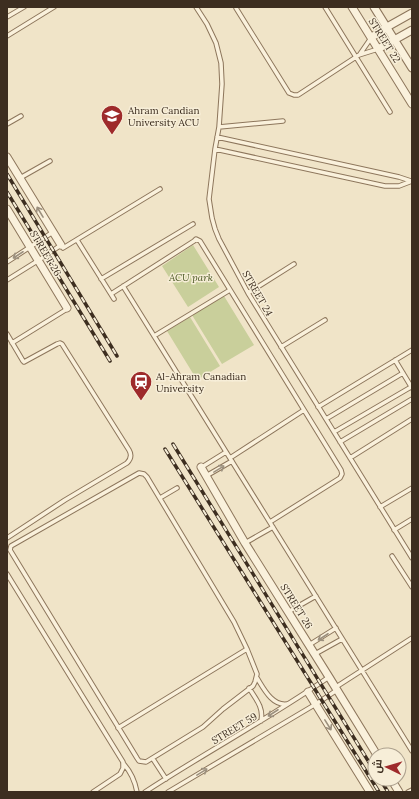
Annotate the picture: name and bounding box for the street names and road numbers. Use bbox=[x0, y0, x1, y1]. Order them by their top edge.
street label: STREET 22 bbox=[366, 15, 403, 65]
street label: STREET 26 bbox=[27, 228, 64, 279]
street label: STREET 24 bbox=[239, 268, 276, 319]
street label: STREET 26 bbox=[278, 581, 316, 632]
street label: STREET 59 bbox=[209, 710, 260, 747]

